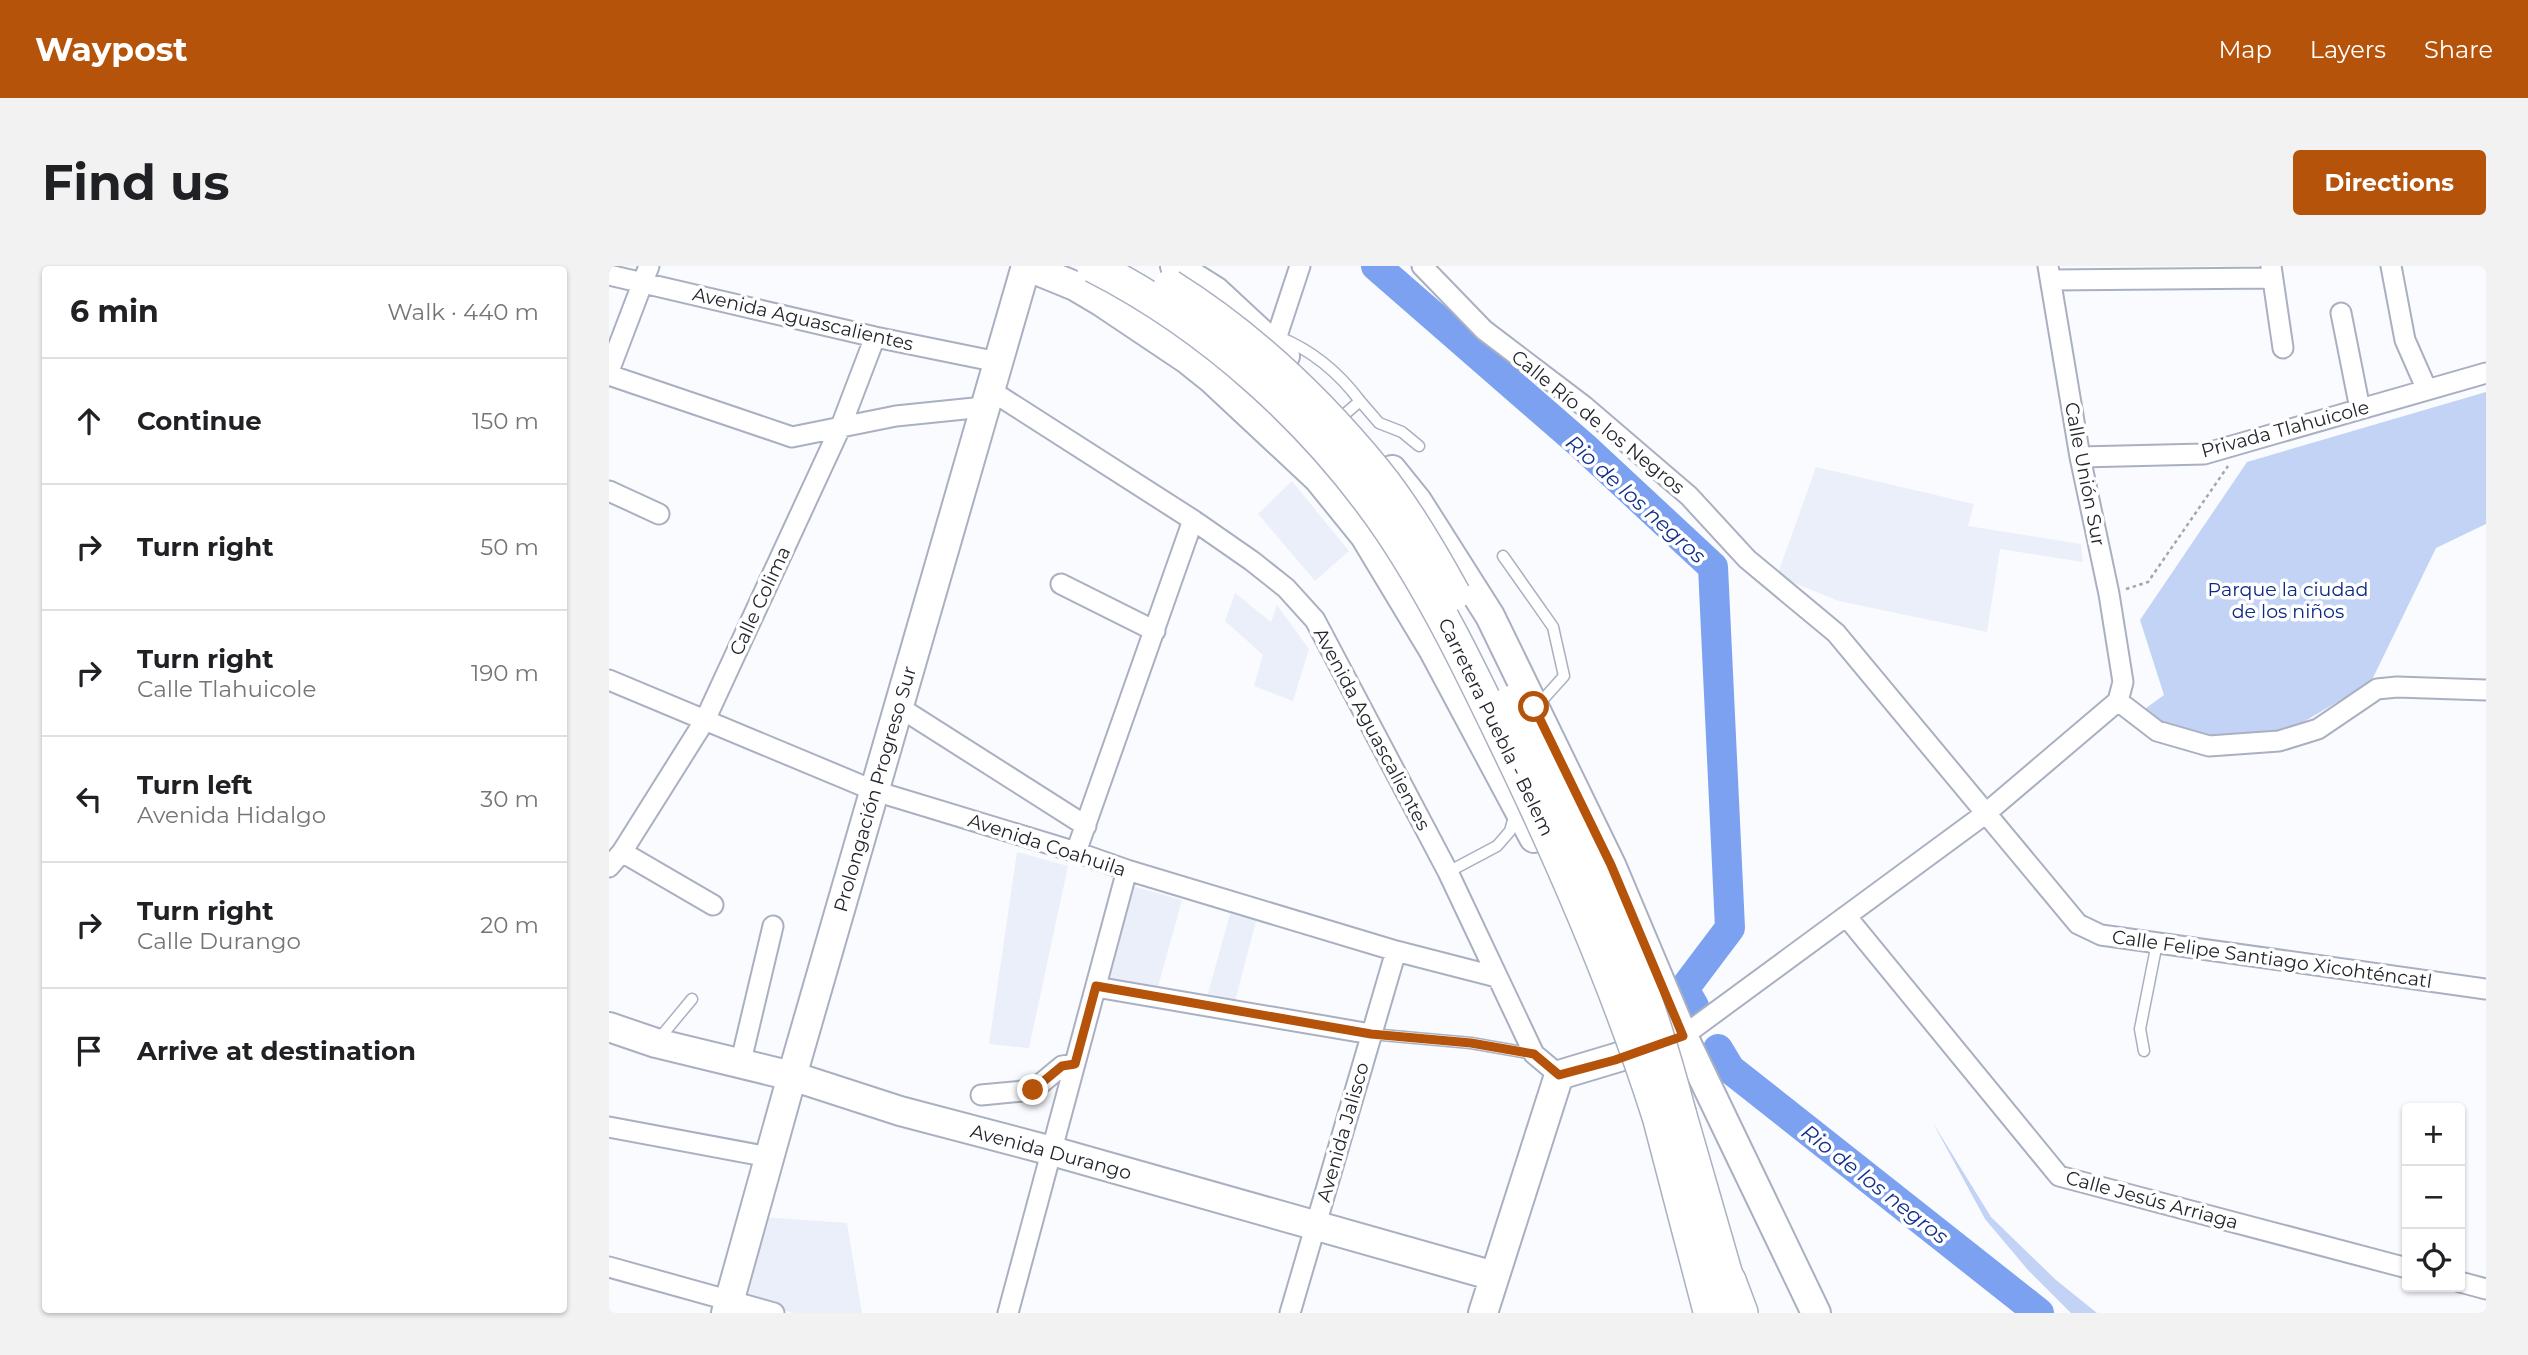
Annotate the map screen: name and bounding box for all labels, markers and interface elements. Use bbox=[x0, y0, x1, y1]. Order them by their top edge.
text: Waypost bbox=[35, 29, 188, 69]
text: Map bbox=[2218, 35, 2272, 64]
text: Layers bbox=[2310, 35, 2386, 64]
text: Share bbox=[2424, 35, 2493, 64]
button: Directions bbox=[2293, 150, 2486, 215]
text: Find us bbox=[42, 153, 230, 212]
street label: Avenida Aguascalientes bbox=[690, 282, 916, 356]
text: 6 min bbox=[70, 293, 159, 330]
text: Walk · 440 m bbox=[387, 298, 539, 326]
street label: Calle Río de los Negros bbox=[1507, 345, 1689, 499]
street label: Privada Tlahuicole bbox=[2198, 396, 2372, 462]
street label: Calle Unión Sur bbox=[2060, 400, 2110, 548]
icon: ahead bbox=[70, 402, 108, 440]
text: Continue bbox=[137, 405, 262, 437]
text: 150 m bbox=[472, 407, 539, 435]
water label: Rio de los negros bbox=[1561, 430, 1711, 568]
icon: right bbox=[70, 528, 108, 566]
text: Turn right bbox=[137, 531, 273, 563]
text: 50 m bbox=[480, 533, 539, 561]
street label: Calle Colima bbox=[725, 543, 795, 659]
park label: Parque la ciudad de los niños bbox=[2208, 578, 2368, 623]
street label: Carretera Puebla - Belem bbox=[1433, 614, 1559, 840]
street label: Avenida Aguascalientes bbox=[1309, 624, 1435, 834]
text: Turn right bbox=[137, 643, 273, 675]
icon: right bbox=[70, 654, 108, 692]
text: 190 m bbox=[471, 659, 539, 687]
street label: Prolongación Progreso Sur bbox=[829, 663, 921, 915]
text: Calle Tlahuicole bbox=[137, 675, 316, 703]
route start bbox=[1518, 691, 1549, 722]
text: Turn left bbox=[137, 769, 253, 801]
icon: left bbox=[70, 780, 108, 818]
text: 30 m bbox=[480, 785, 539, 813]
text: Avenida Hidalgo bbox=[137, 801, 326, 829]
street label: Avenida Coahuila bbox=[965, 809, 1129, 881]
text: Turn right bbox=[137, 895, 273, 927]
icon: right bbox=[70, 906, 108, 944]
text: 20 m bbox=[480, 911, 539, 939]
street label: Calle Felipe Santiago Xicohténcatl bbox=[2111, 925, 2433, 993]
text: Calle Durango bbox=[137, 927, 301, 955]
icon: arrive bbox=[70, 1032, 108, 1070]
text: Arrive at destination bbox=[137, 1035, 416, 1067]
street label: Avenida Jalisco bbox=[1312, 1059, 1374, 1205]
route end bbox=[1017, 1074, 1048, 1105]
map controls bbox=[2402, 1103, 2465, 1292]
button: + bbox=[2402, 1103, 2465, 1166]
street label: Avenida Durango bbox=[968, 1119, 1134, 1185]
water label: Rio de los negros bbox=[1797, 1119, 1953, 1249]
street label: Calle Jesús Arriaga bbox=[2063, 1166, 2241, 1234]
button: − bbox=[2402, 1166, 2465, 1229]
button: locate bbox=[2402, 1229, 2465, 1292]

